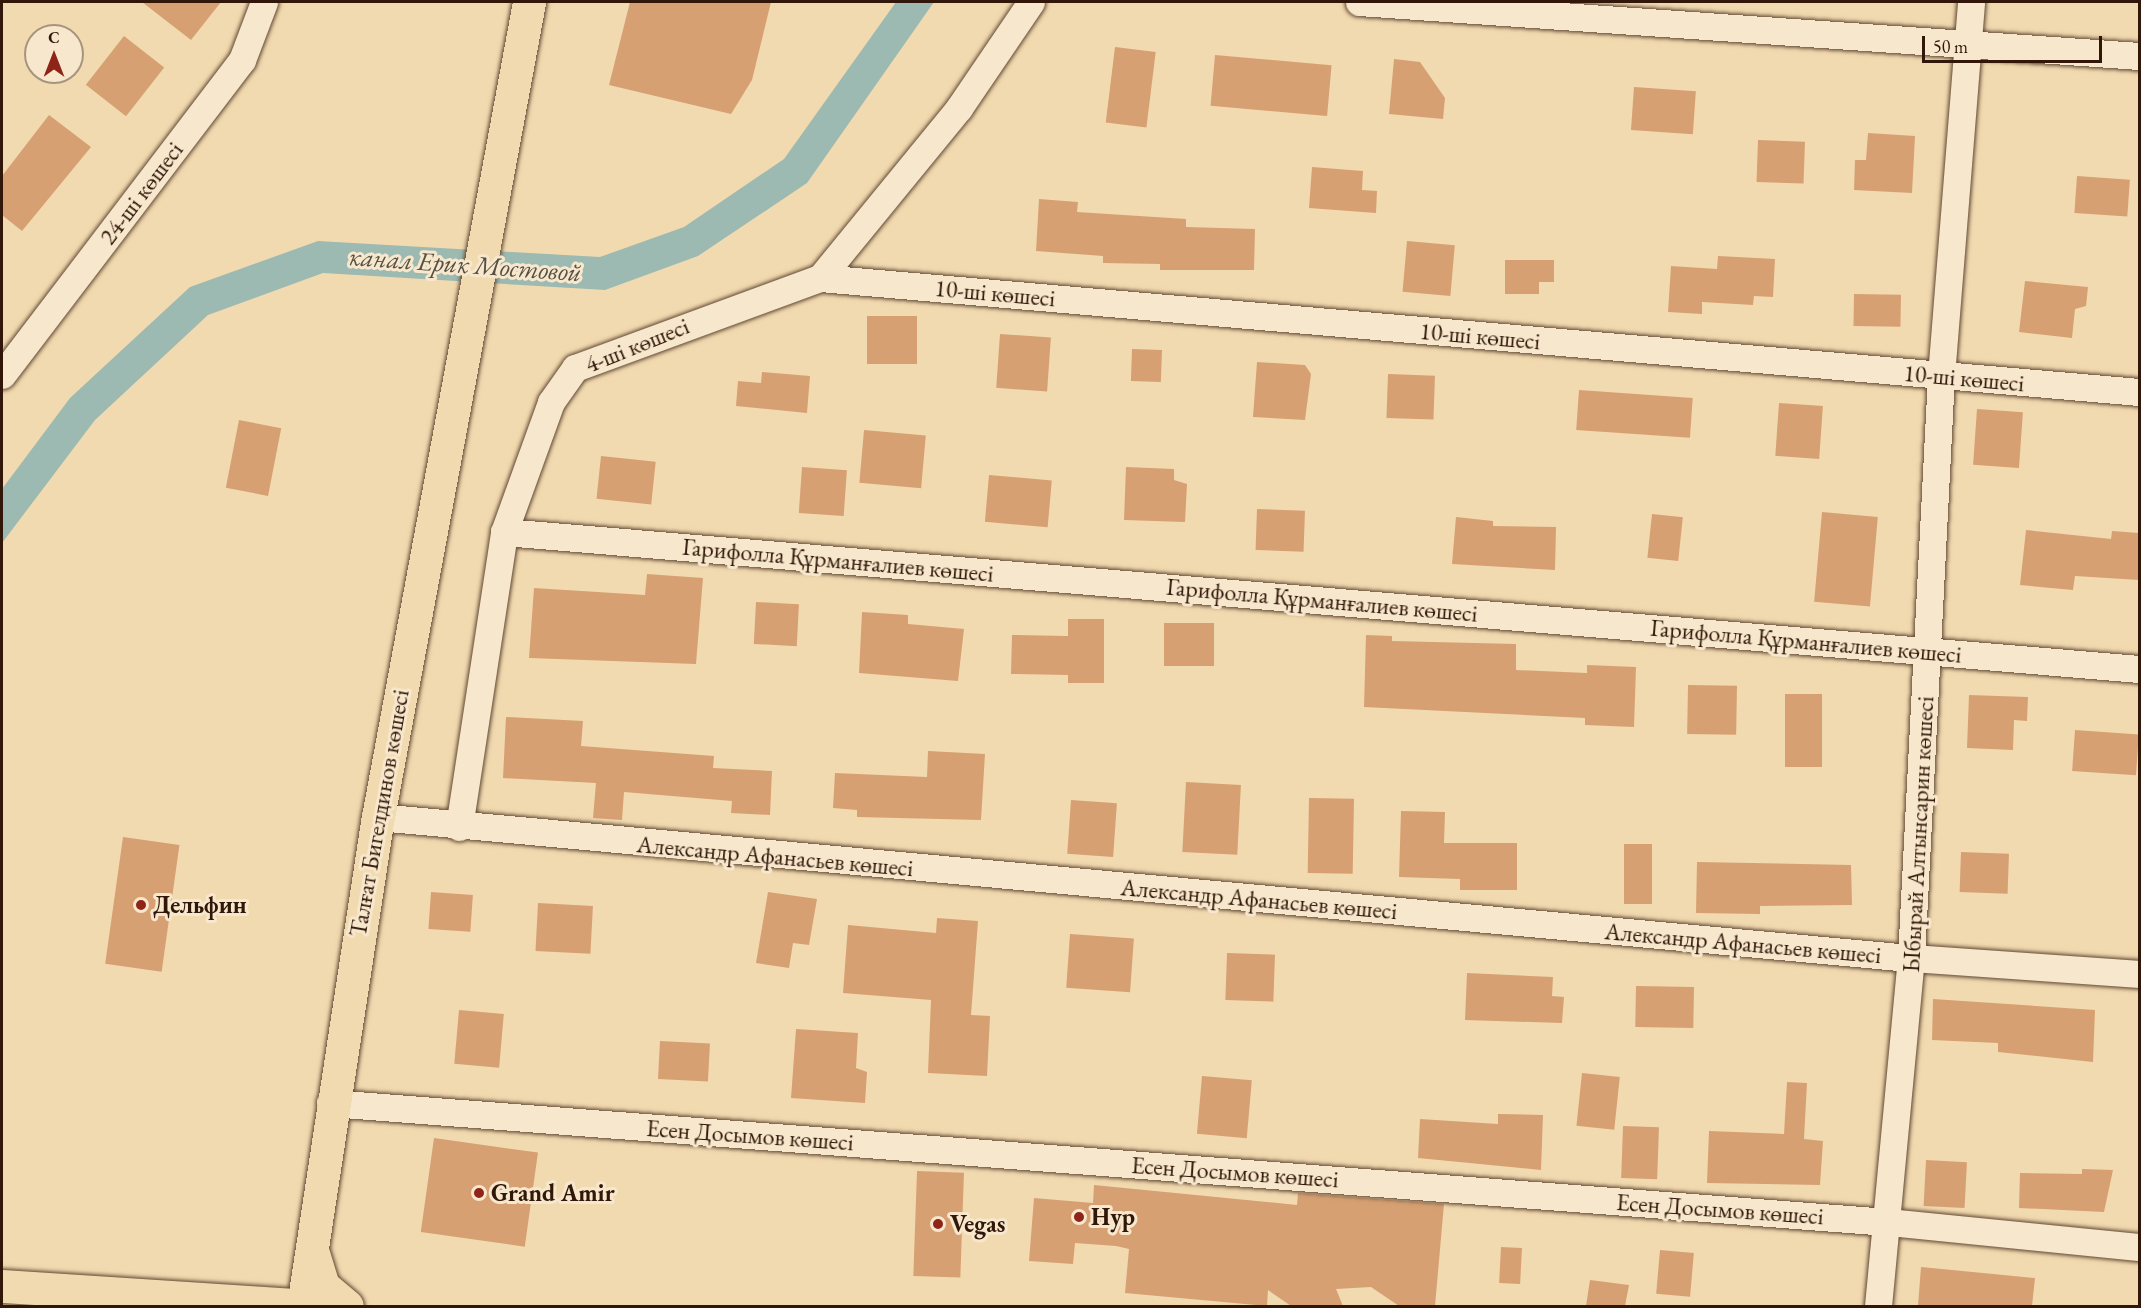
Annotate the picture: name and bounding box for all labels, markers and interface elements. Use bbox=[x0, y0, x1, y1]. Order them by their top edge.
north arrow bbox=[24, 24, 84, 84]
scale bar bbox=[1925, 24, 2105, 62]
text: С bbox=[48, 27, 60, 48]
text: 50 m bbox=[1933, 35, 1968, 58]
street label: 24-ші көшесі bbox=[93, 136, 189, 250]
water label: канал Ерик Мостовой bbox=[348, 241, 582, 289]
street label: 10-ші көшесі bbox=[933, 273, 1057, 313]
street label: 4-ші көшесі bbox=[581, 311, 693, 379]
street label: 10-ші көшесі bbox=[1418, 316, 1542, 356]
street label: 10-ші көшесі bbox=[1902, 358, 2026, 398]
street label: Гарифолла Құрманғалиев көшесі bbox=[681, 532, 995, 588]
street label: Гарифолла Құрманғалиев көшесі bbox=[1165, 572, 1479, 628]
street label: Гарифолла Құрманғалиев көшесі bbox=[1649, 613, 1963, 669]
street label: Талғат Бигелдинов көшесі bbox=[343, 687, 415, 939]
street label: Ыбырай Алтынсарин көшесі bbox=[1896, 695, 1940, 973]
street label: Александр Афанасьев көшесі bbox=[635, 830, 915, 882]
street label: Александр Афанасьев көшесі bbox=[1119, 873, 1399, 925]
place label: Дельфин bbox=[153, 891, 247, 919]
marker: Дельфин bbox=[134, 898, 148, 912]
street label: Александр Афанасьев көшесі bbox=[1603, 917, 1883, 969]
street label: Есен Досымов көшесі bbox=[645, 1113, 855, 1157]
street label: Есен Досымов көшесі bbox=[1130, 1150, 1340, 1194]
place label: Grand Amir bbox=[491, 1179, 615, 1207]
marker: Grand Amir bbox=[472, 1186, 486, 1200]
street label: Есен Досымов көшесі bbox=[1615, 1187, 1825, 1231]
place label: Нур bbox=[1091, 1203, 1135, 1231]
place label: Vegas bbox=[950, 1210, 1005, 1238]
marker: Нур bbox=[1072, 1210, 1086, 1224]
marker: Vegas bbox=[931, 1217, 945, 1231]

